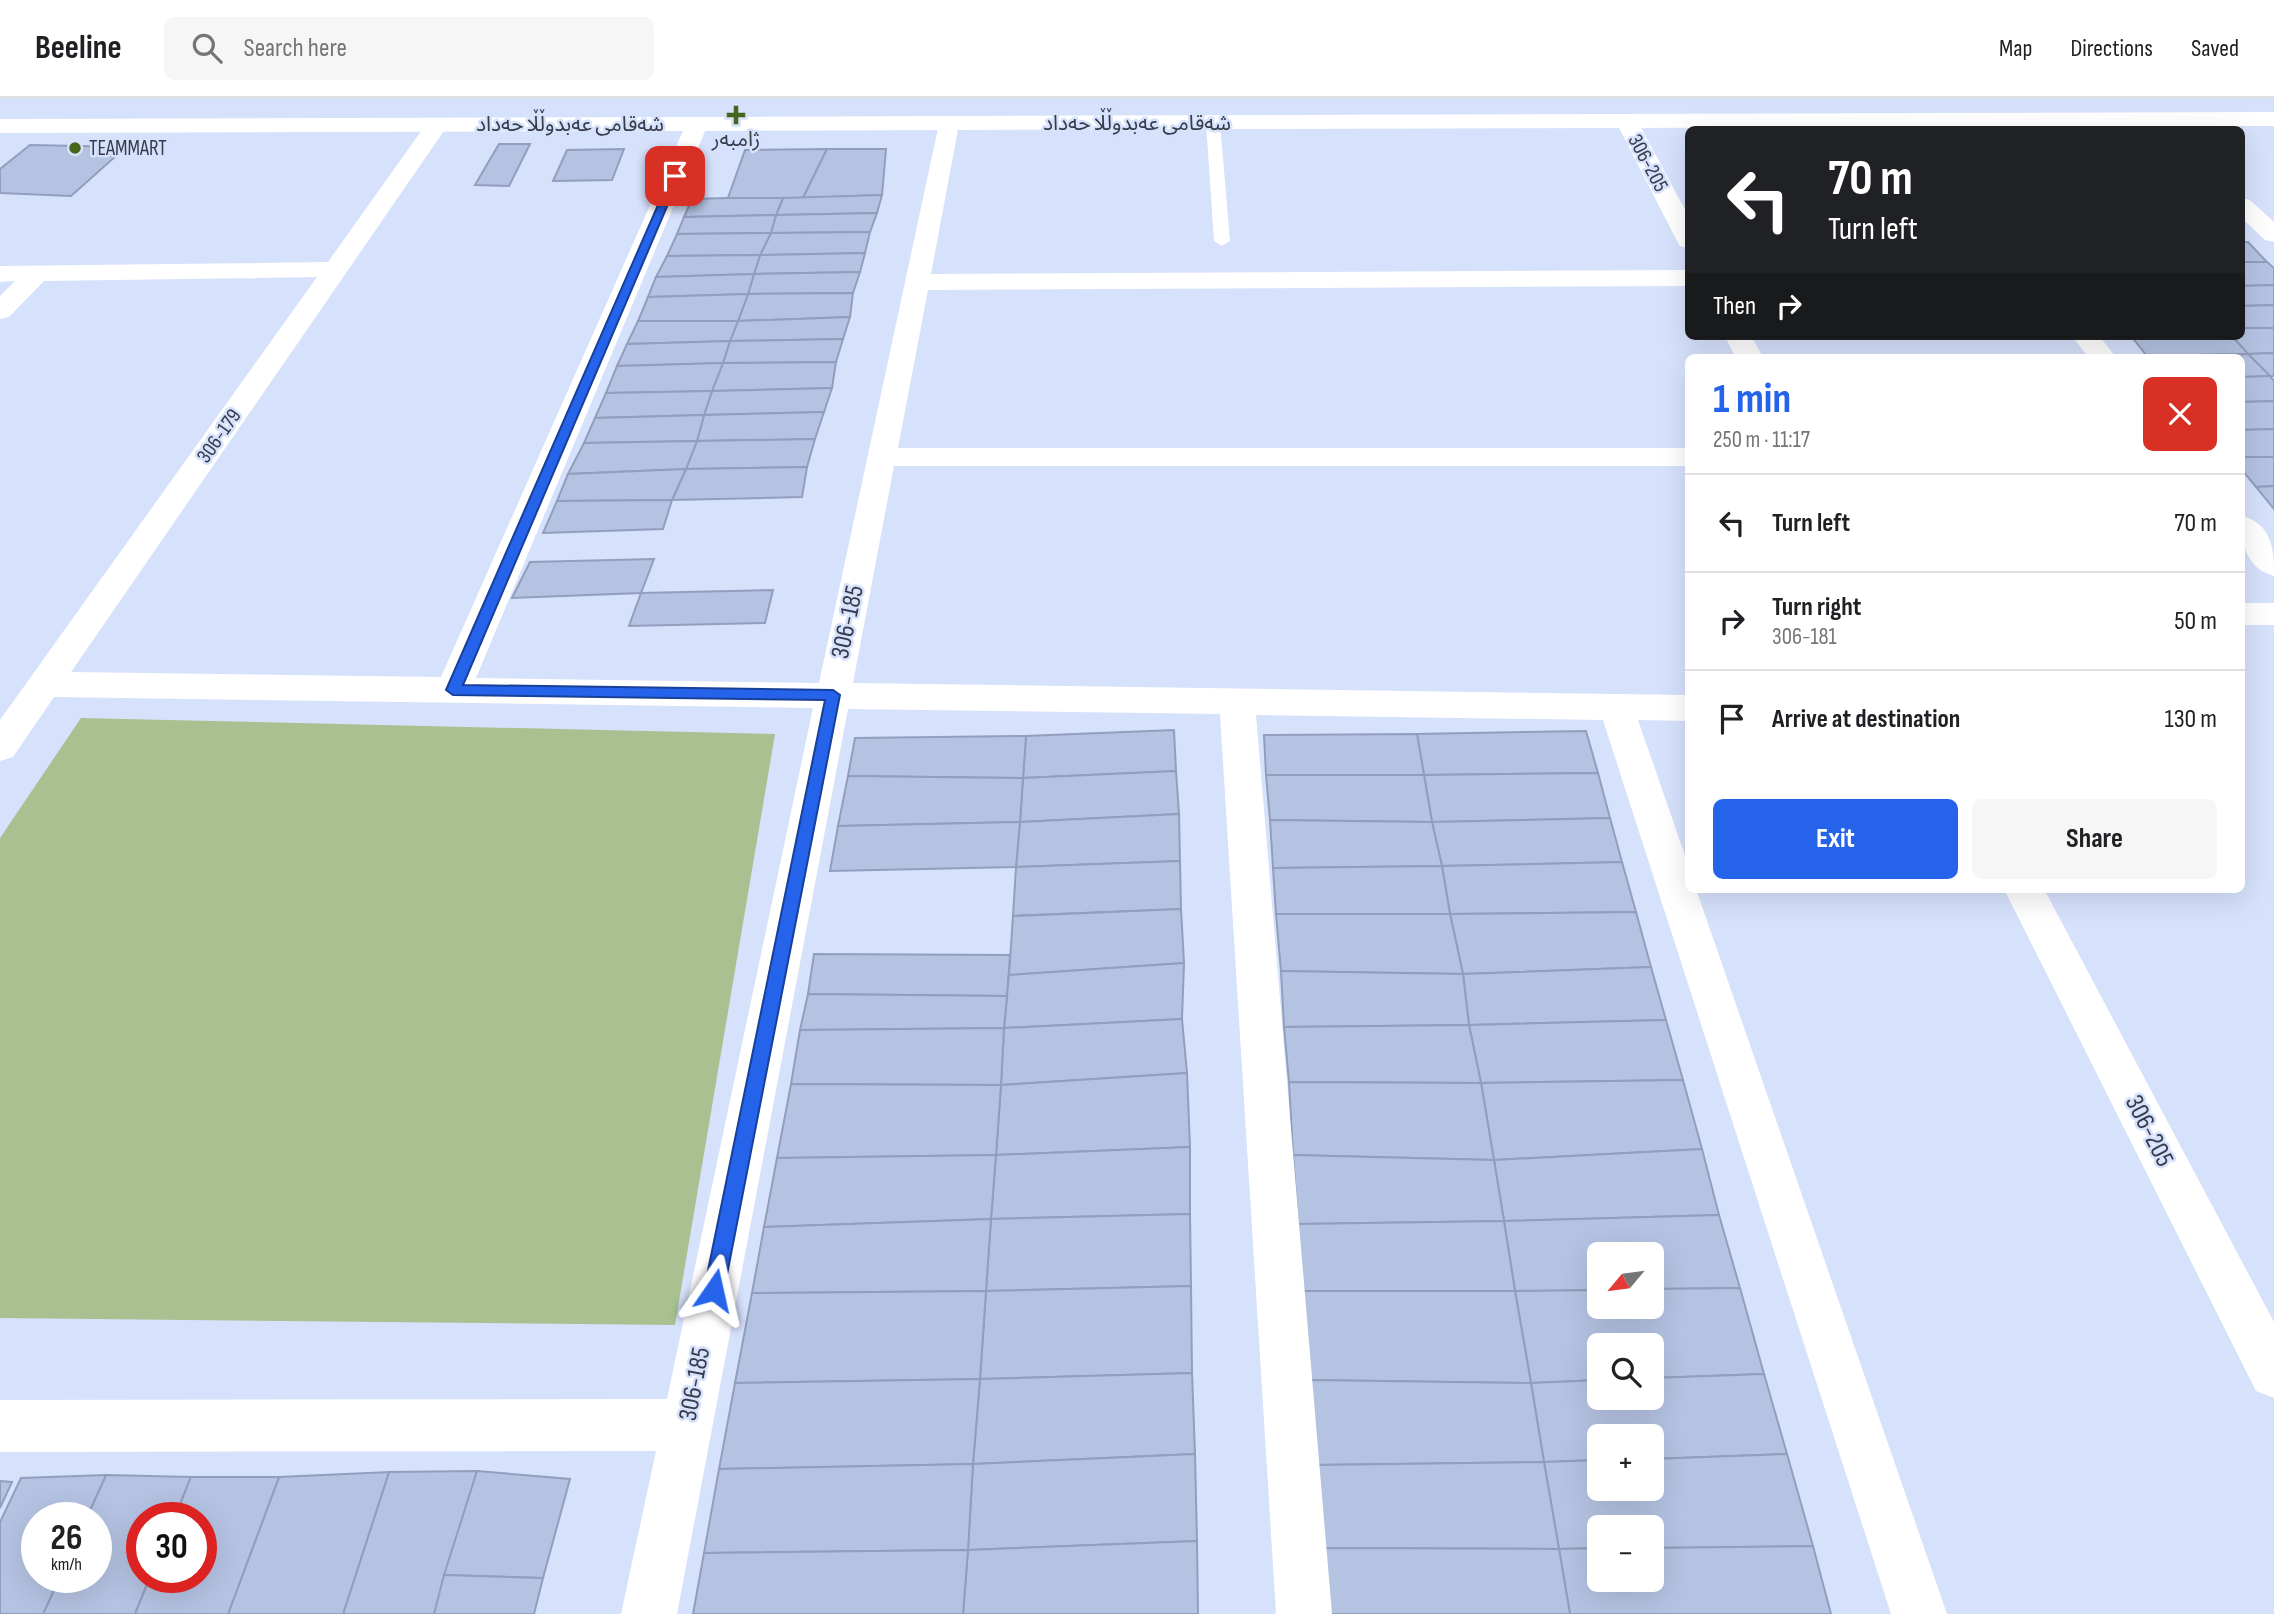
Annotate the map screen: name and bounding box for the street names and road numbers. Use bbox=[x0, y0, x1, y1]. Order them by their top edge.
street label: شەقامی عەبدوڵڵا حەداد bbox=[1043, 107, 1231, 136]
street label: شەقامی عەبدوڵڵا حەداد bbox=[476, 108, 664, 137]
street label: 306-205 bbox=[1623, 130, 1673, 196]
street label: 306-179 bbox=[192, 404, 246, 468]
street label: 306-185 bbox=[825, 582, 871, 662]
street label: 306-205 bbox=[2118, 1090, 2180, 1172]
street label: 306-185 bbox=[673, 1345, 717, 1423]

